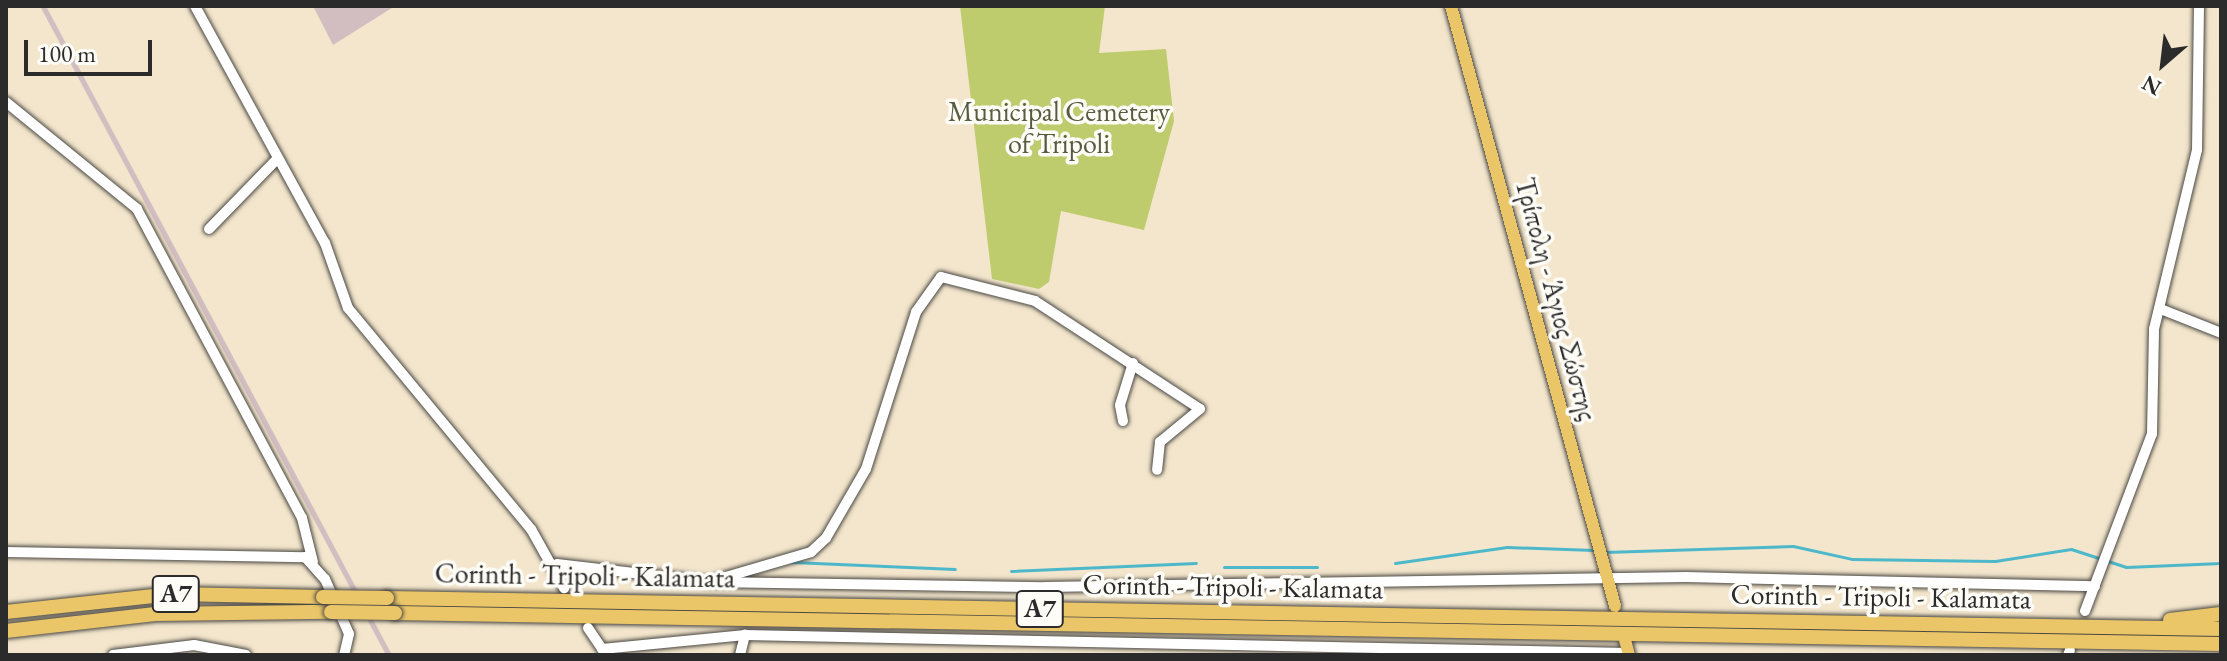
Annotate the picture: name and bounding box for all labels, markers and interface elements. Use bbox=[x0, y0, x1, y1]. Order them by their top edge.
scale bar bbox=[28, 24, 156, 74]
north arrow bbox=[2123, 24, 2203, 104]
text: 100 m bbox=[38, 38, 96, 69]
text: N bbox=[2137, 69, 2166, 103]
park label: Municipal Cemetery of Tripoli bbox=[948, 94, 1170, 160]
street label: Τρίπολη - Άγιος Σώστης bbox=[1508, 174, 1606, 424]
street label: Corinth - Tripoli - Kalamata bbox=[434, 556, 736, 594]
street label: Corinth - Tripoli - Kalamata bbox=[1082, 567, 1384, 605]
road number: Α7 bbox=[150, 572, 202, 616]
street label: Corinth - Tripoli - Kalamata bbox=[1730, 577, 2032, 615]
road number: Α7 bbox=[1014, 587, 1066, 631]

